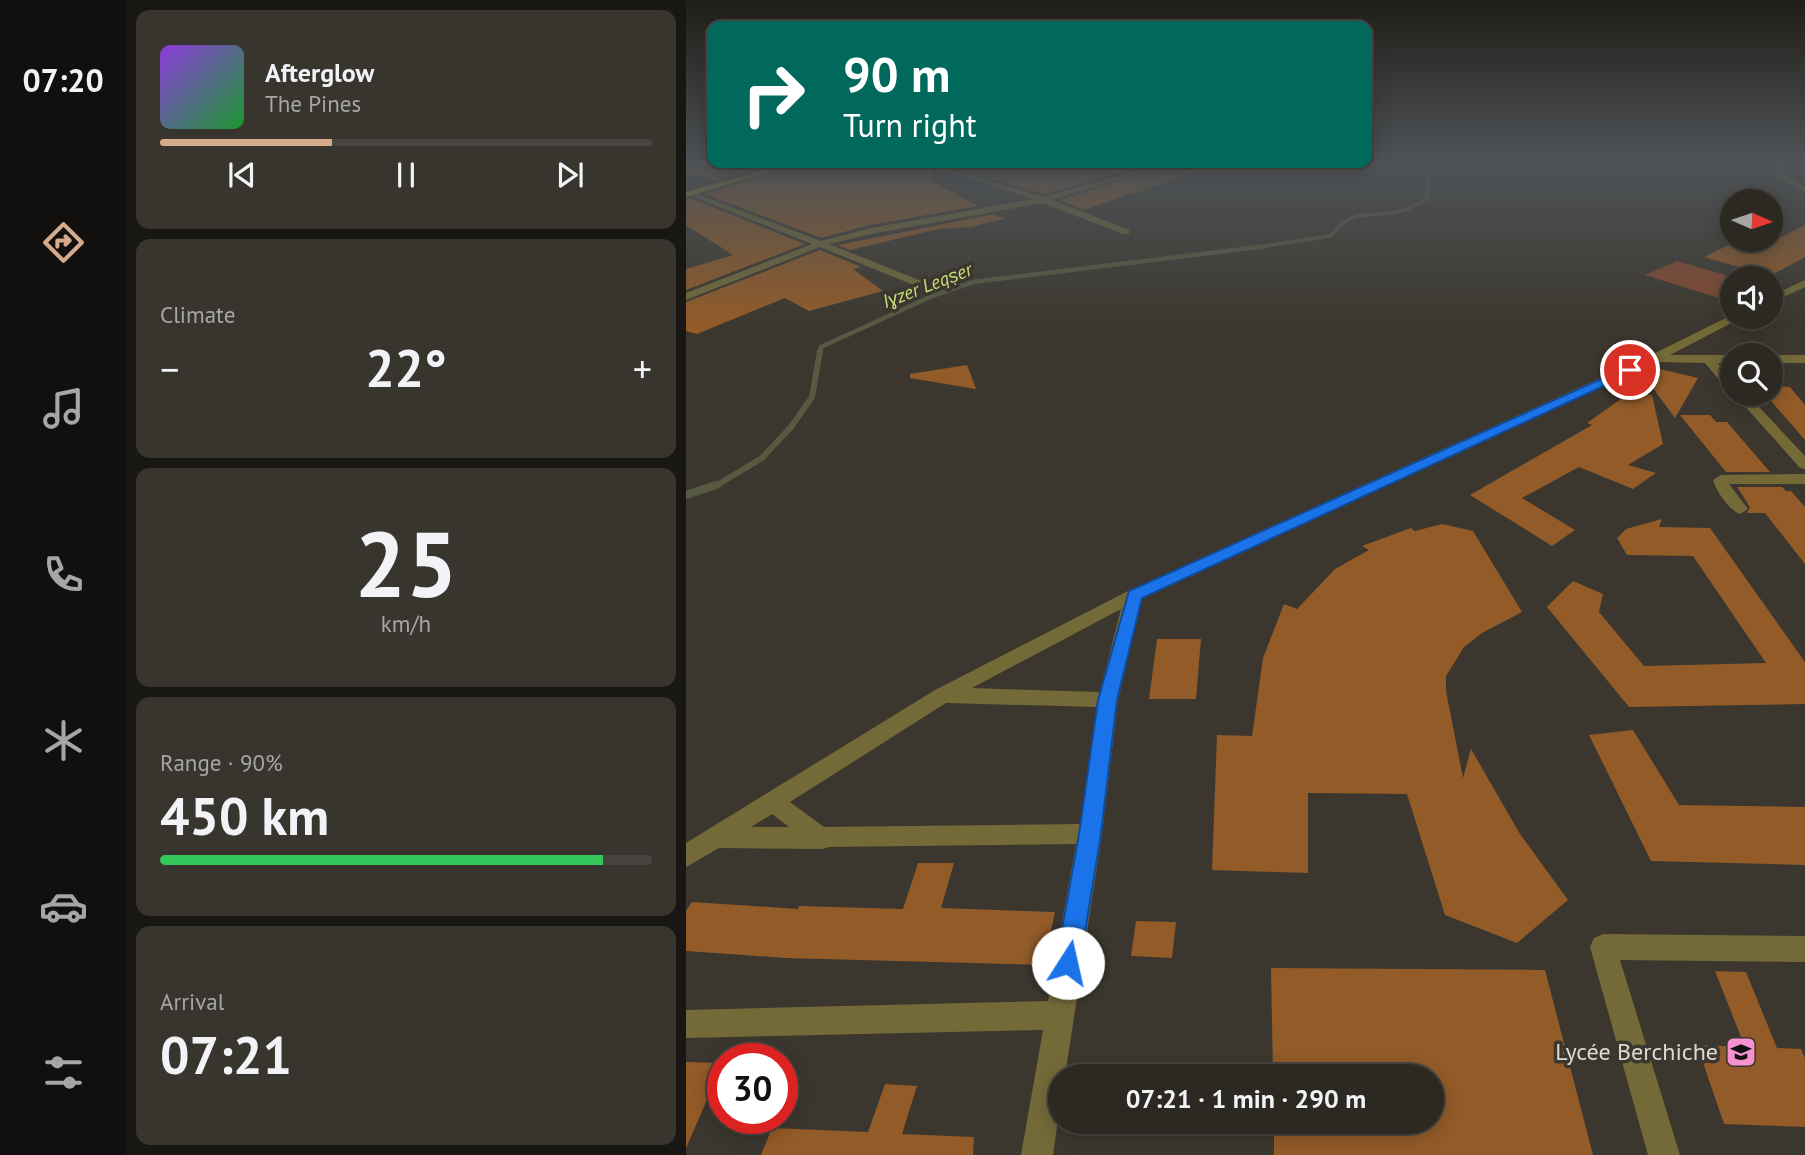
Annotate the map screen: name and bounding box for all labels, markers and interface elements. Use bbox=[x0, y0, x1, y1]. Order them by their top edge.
text: 90 m bbox=[843, 42, 950, 106]
icon: right bbox=[728, 49, 819, 140]
text: Afterglow bbox=[265, 56, 374, 89]
text: 07:20 bbox=[22, 59, 104, 101]
text: The Pines bbox=[265, 89, 361, 118]
text: Turn right bbox=[843, 104, 977, 146]
icon: previous bbox=[223, 156, 261, 194]
icon: pause bbox=[387, 156, 425, 194]
icon: next bbox=[551, 156, 589, 194]
north arrow bbox=[1720, 189, 1783, 252]
map controls bbox=[1720, 189, 1783, 406]
icon: directions bbox=[39, 218, 88, 267]
water label: Iɣzer Leqṣer bbox=[879, 256, 977, 313]
button: sound bbox=[1720, 266, 1783, 329]
text: Climate bbox=[160, 300, 235, 329]
text: 22° bbox=[365, 334, 447, 401]
pin bbox=[1600, 340, 1660, 400]
button: search bbox=[1720, 343, 1783, 406]
text: − bbox=[160, 344, 179, 393]
text: + bbox=[633, 344, 652, 393]
icon: arrive bbox=[1611, 351, 1649, 389]
icon: music bbox=[39, 384, 88, 433]
text: 25 bbox=[354, 504, 458, 622]
icon: phone bbox=[39, 550, 88, 599]
text: km/h bbox=[381, 609, 431, 638]
icon: climate bbox=[39, 716, 88, 765]
text: Range · 90% bbox=[160, 748, 283, 777]
text: 450 km bbox=[160, 782, 329, 849]
icon: car bbox=[39, 882, 88, 931]
position arrow bbox=[1031, 926, 1105, 1000]
text: Arrival bbox=[160, 987, 224, 1016]
text: 07:21 bbox=[160, 1021, 292, 1088]
school or university icon: Lycée Berchiche bbox=[1724, 1035, 1758, 1069]
place label: Lycée Berchiche bbox=[1555, 1036, 1718, 1067]
speed limit sign: 30 bbox=[707, 1043, 798, 1134]
icon: filters bbox=[39, 1048, 88, 1097]
text: 07:21 · 1 min · 290 m bbox=[1126, 1082, 1366, 1115]

